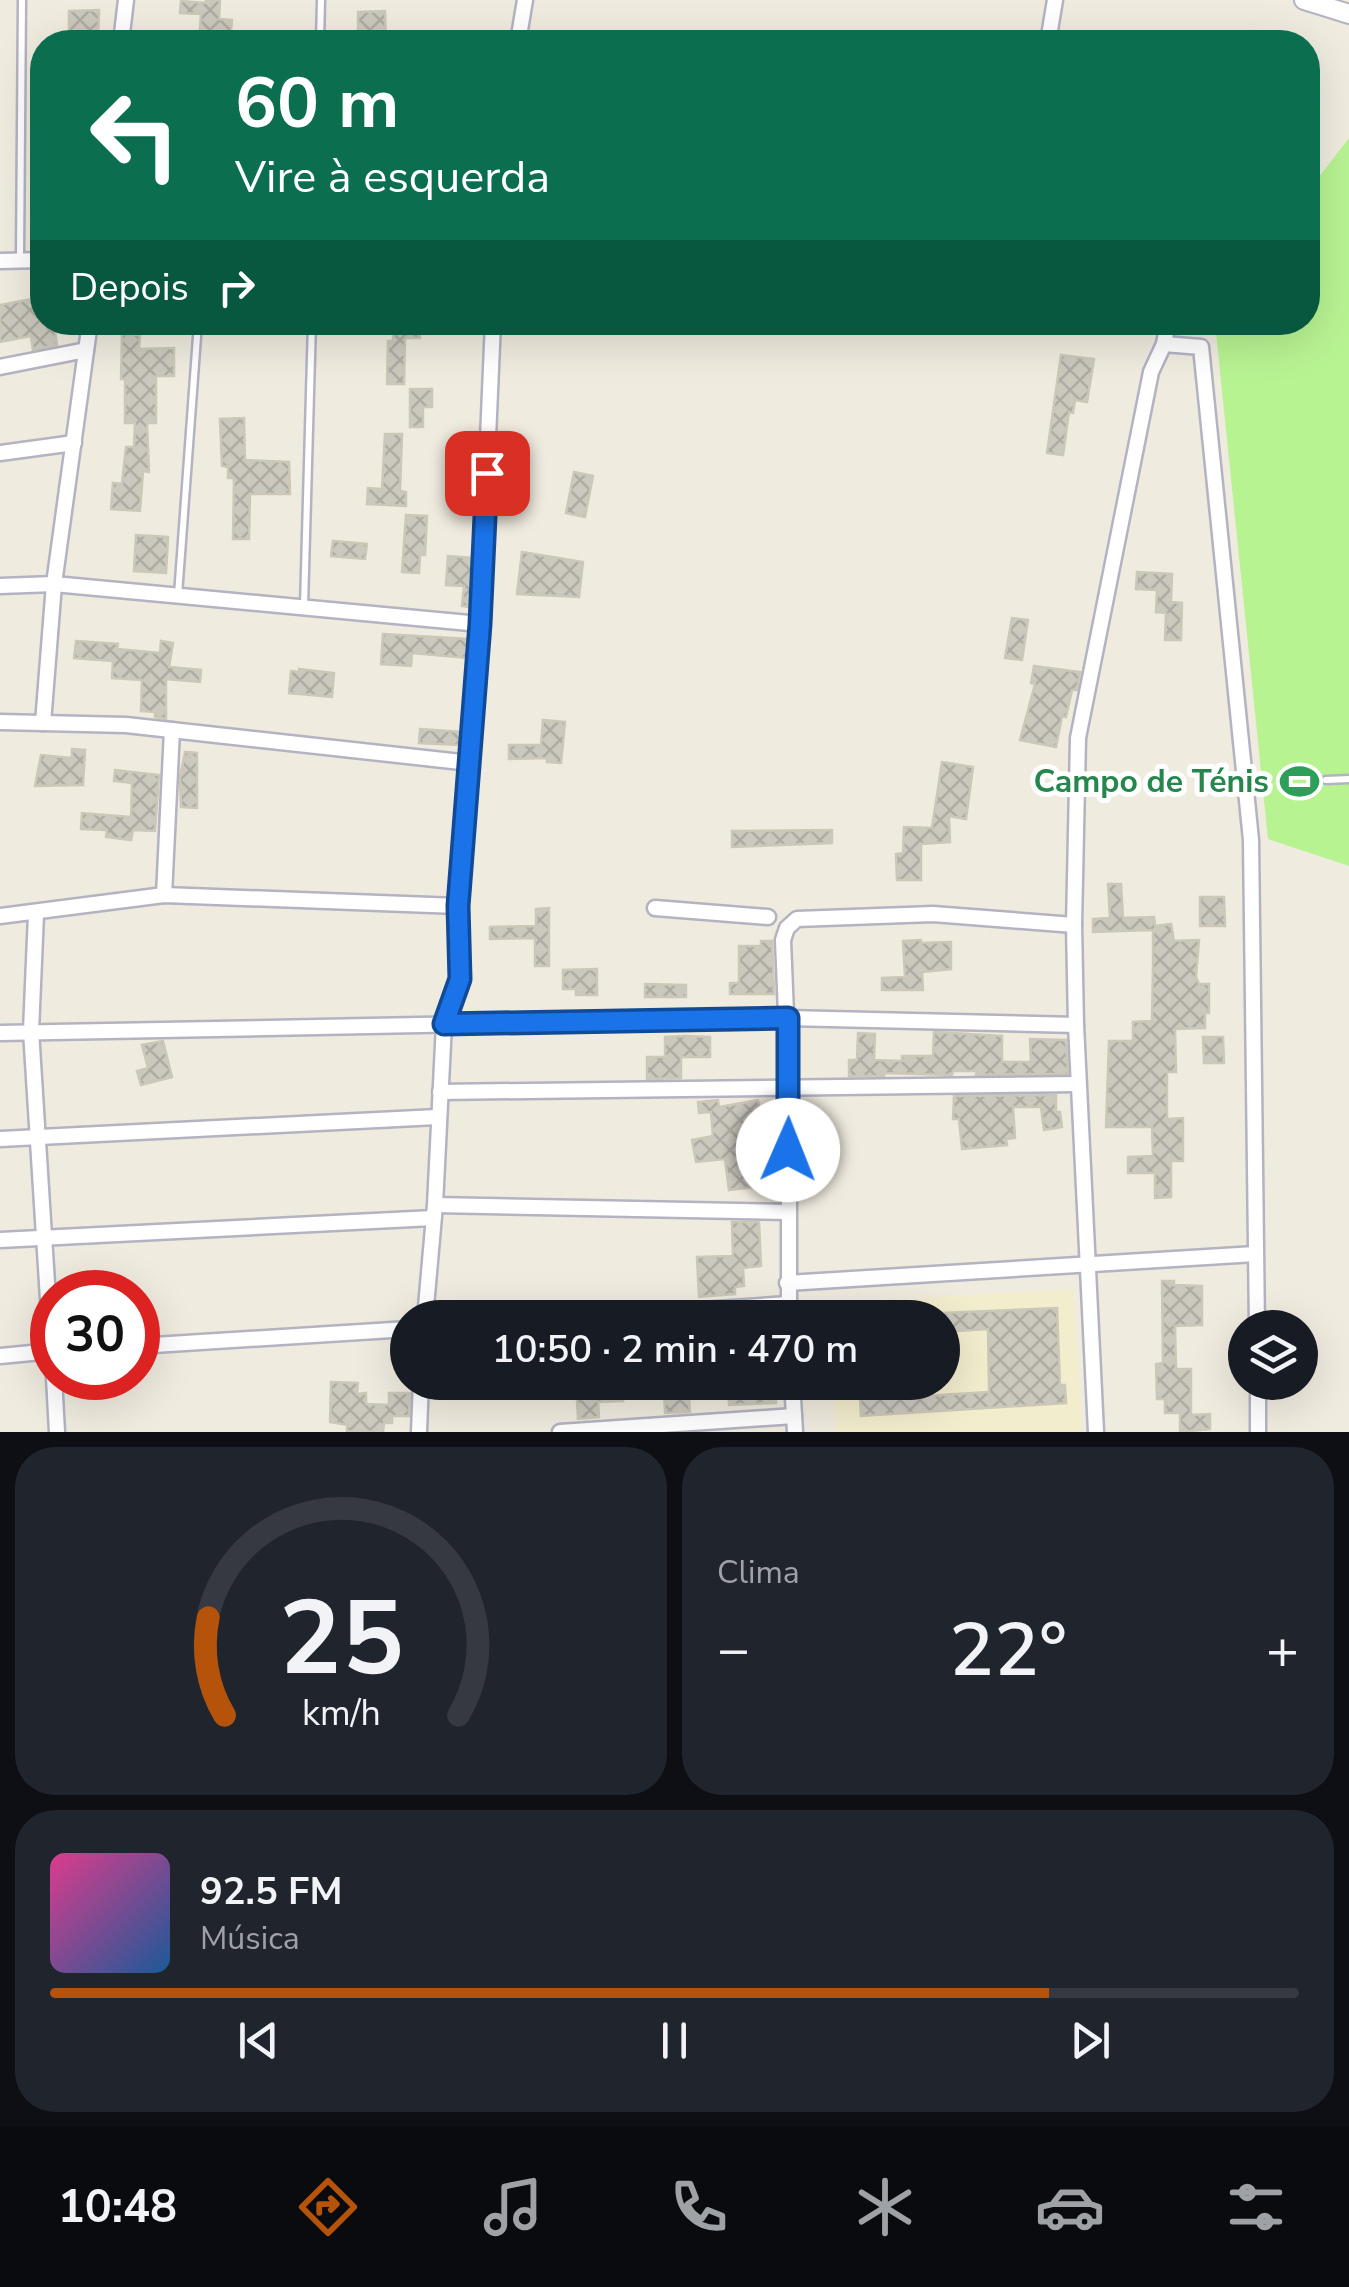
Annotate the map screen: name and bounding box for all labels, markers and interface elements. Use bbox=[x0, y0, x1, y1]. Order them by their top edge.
text: 60 m bbox=[235, 56, 399, 152]
icon: left bbox=[70, 70, 200, 200]
text: Vire à esquerda bbox=[235, 147, 550, 208]
icon: right bbox=[209, 260, 264, 315]
text: Depois bbox=[70, 262, 189, 313]
pin bbox=[445, 431, 530, 516]
icon: arrive bbox=[460, 446, 515, 501]
place label: Campo de Ténis bbox=[1034, 760, 1269, 803]
sports icon: Campo de Ténis bbox=[1278, 760, 1320, 802]
position arrow bbox=[736, 1098, 840, 1202]
speed limit sign: 30 bbox=[30, 1270, 160, 1400]
map controls bbox=[1228, 1310, 1318, 1400]
button: layers bbox=[1228, 1310, 1318, 1400]
text: 10:50 · 2 min · 470 m bbox=[492, 1324, 858, 1375]
text: Clima bbox=[717, 1551, 800, 1594]
text: 25 bbox=[279, 1568, 403, 1710]
text: 22° bbox=[949, 1599, 1067, 1701]
text: − bbox=[717, 1612, 750, 1687]
text: + bbox=[1266, 1612, 1299, 1687]
text: km/h bbox=[302, 1689, 380, 1738]
text: 92.5 FM bbox=[200, 1866, 342, 1917]
text: Música bbox=[200, 1917, 300, 1960]
icon: previous bbox=[231, 2013, 286, 2068]
icon: pause bbox=[647, 2013, 702, 2068]
icon: next bbox=[1063, 2013, 1118, 2068]
icon: directions bbox=[293, 2172, 363, 2242]
icon: music bbox=[478, 2172, 548, 2242]
icon: phone bbox=[664, 2172, 734, 2242]
icon: climate bbox=[850, 2172, 920, 2242]
icon: car bbox=[1035, 2172, 1105, 2242]
icon: filters bbox=[1221, 2172, 1291, 2242]
text: 10:48 bbox=[58, 2177, 177, 2238]

